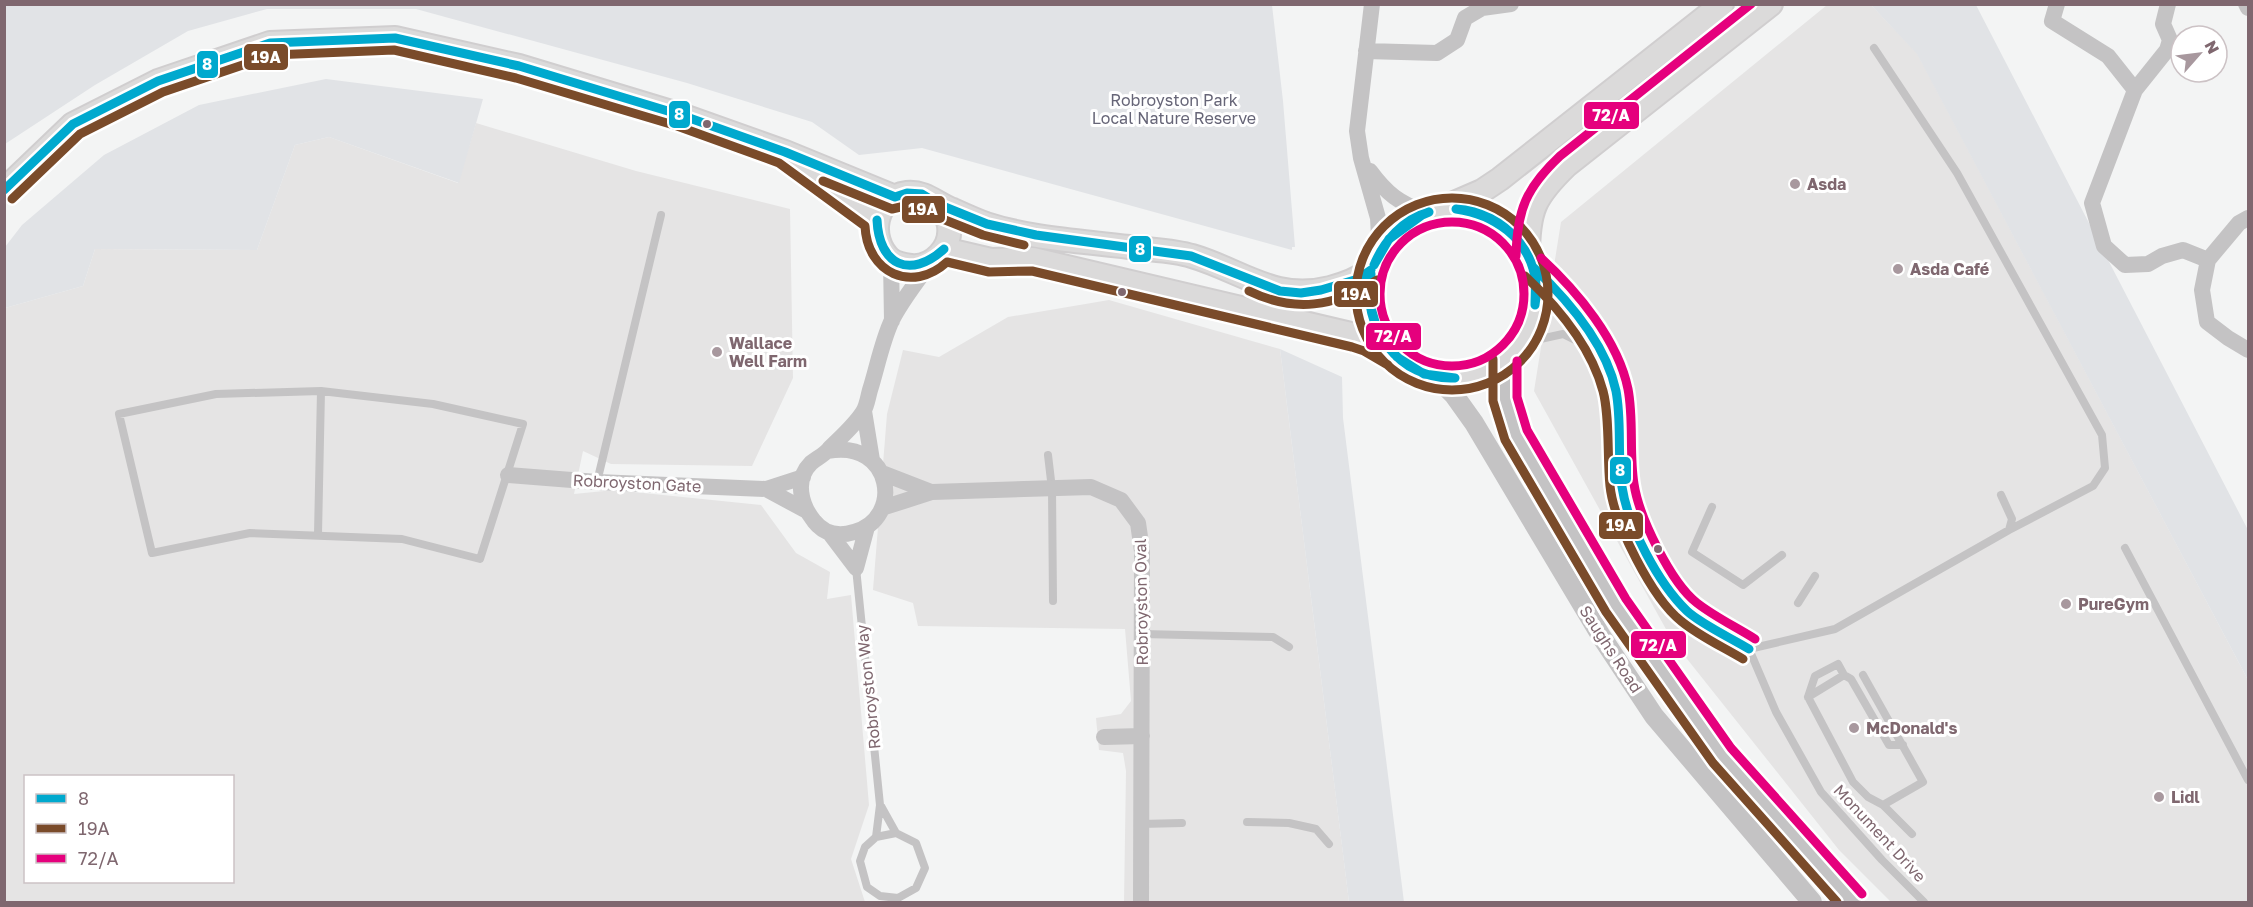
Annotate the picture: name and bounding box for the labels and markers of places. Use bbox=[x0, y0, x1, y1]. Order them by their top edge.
unlabelled marker bbox=[701, 118, 713, 130]
place label: Asda bbox=[1807, 174, 1846, 194]
marker: Asda bbox=[1788, 177, 1802, 191]
place label: Asda Café bbox=[1910, 259, 1989, 279]
marker: Asda Café bbox=[1891, 262, 1905, 276]
unlabelled marker bbox=[1116, 286, 1128, 298]
place label: Wallace Well Farm bbox=[729, 333, 807, 371]
marker: Wallace Well Farm bbox=[710, 345, 724, 359]
unlabelled marker bbox=[1652, 543, 1664, 555]
place label: PureGym bbox=[2078, 594, 2149, 614]
marker: PureGym bbox=[2059, 597, 2073, 611]
place label: McDonald's bbox=[1866, 718, 1957, 738]
marker: McDonald's bbox=[1847, 721, 1861, 735]
place label: Lidl bbox=[2171, 787, 2200, 807]
marker: Lidl bbox=[2152, 790, 2166, 804]

